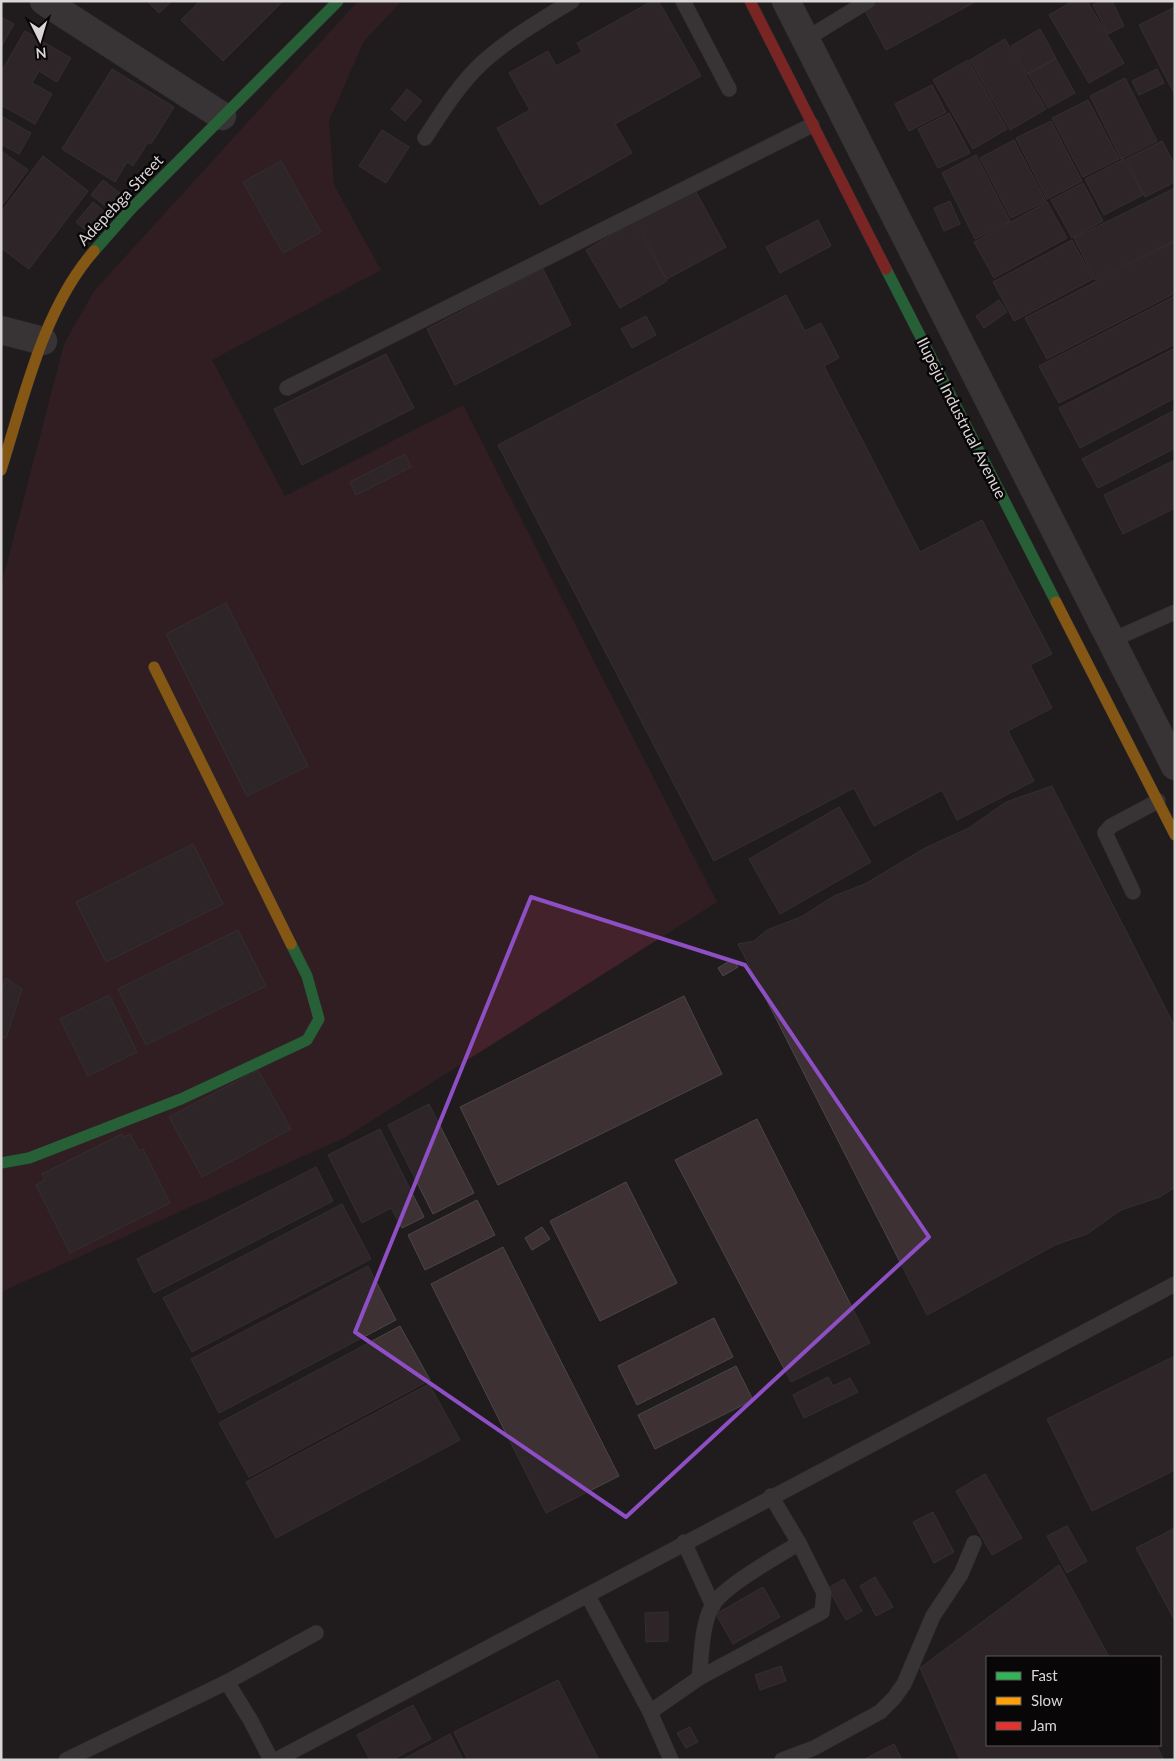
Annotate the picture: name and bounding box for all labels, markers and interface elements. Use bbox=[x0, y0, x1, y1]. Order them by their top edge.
north arrow bbox=[15, 15, 65, 65]
text: N bbox=[35, 45, 47, 62]
street label: Adepebga Street bbox=[73, 150, 167, 249]
street label: Ilupeju Industrual Avenue bbox=[914, 334, 1011, 501]
legend bbox=[986, 1656, 1161, 1746]
text: Fast bbox=[1031, 1666, 1058, 1684]
text: Slow bbox=[1031, 1691, 1063, 1709]
text: Jam bbox=[1031, 1716, 1057, 1734]

